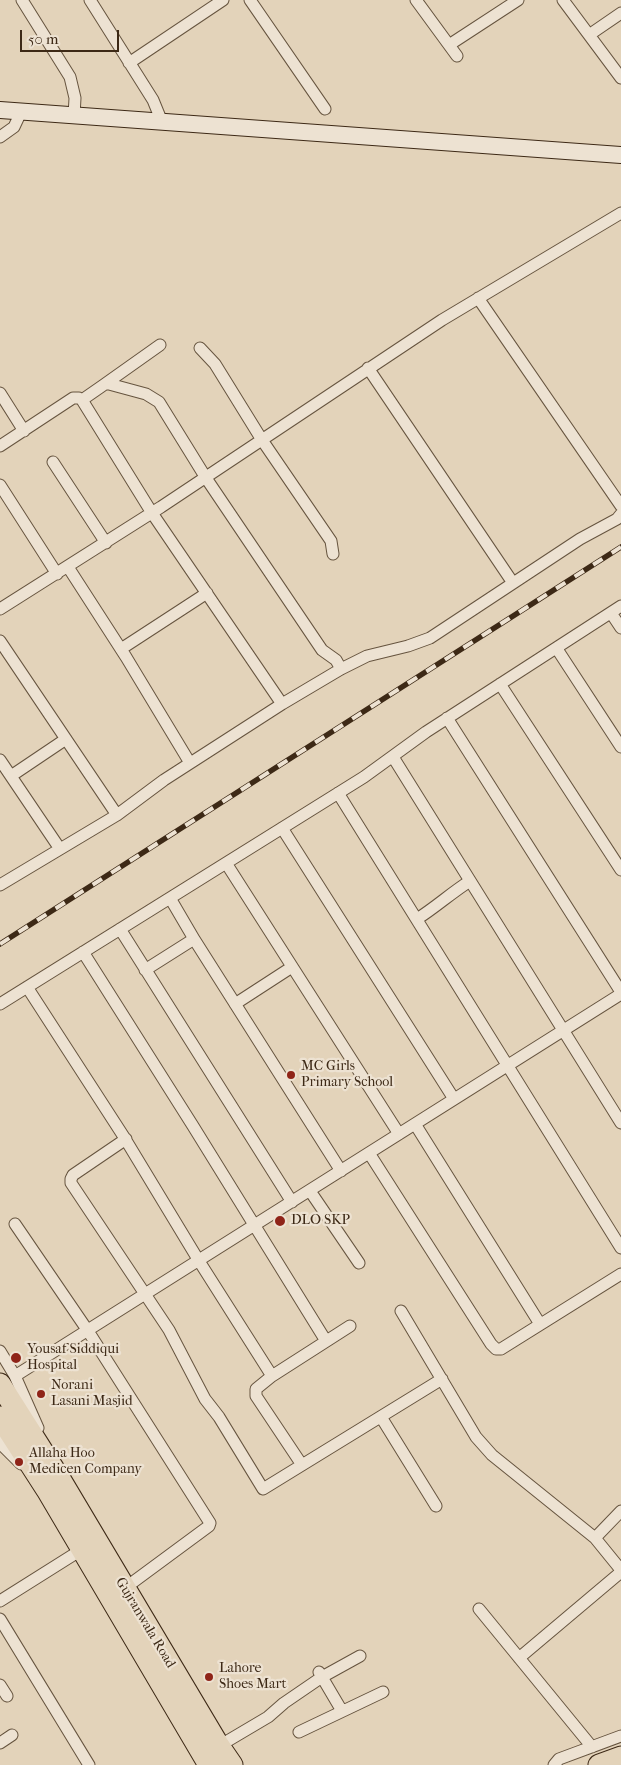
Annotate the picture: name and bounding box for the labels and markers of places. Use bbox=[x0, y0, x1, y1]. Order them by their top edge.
place label: MC Girls Primary School bbox=[301, 1059, 393, 1092]
marker: MC Girls Primary School bbox=[285, 1069, 297, 1081]
place label: DLO SKP bbox=[291, 1213, 350, 1229]
marker: DLO SKP bbox=[273, 1214, 287, 1228]
place label: Yousaf Siddiqui Hospital bbox=[27, 1342, 119, 1374]
marker: Yousaf Siddiqui Hospital bbox=[9, 1351, 23, 1365]
place label: Norani Lasani Masjid bbox=[51, 1378, 133, 1410]
marker: Norani Lasani Masjid bbox=[35, 1388, 47, 1400]
place label: Allaha Hoo Medicen Company bbox=[29, 1446, 142, 1478]
marker: Allaha Hoo Medicen Company bbox=[13, 1456, 25, 1468]
place label: Lahore Shoes Mart bbox=[219, 1661, 287, 1694]
marker: Lahore Shoes Mart bbox=[203, 1671, 215, 1683]

